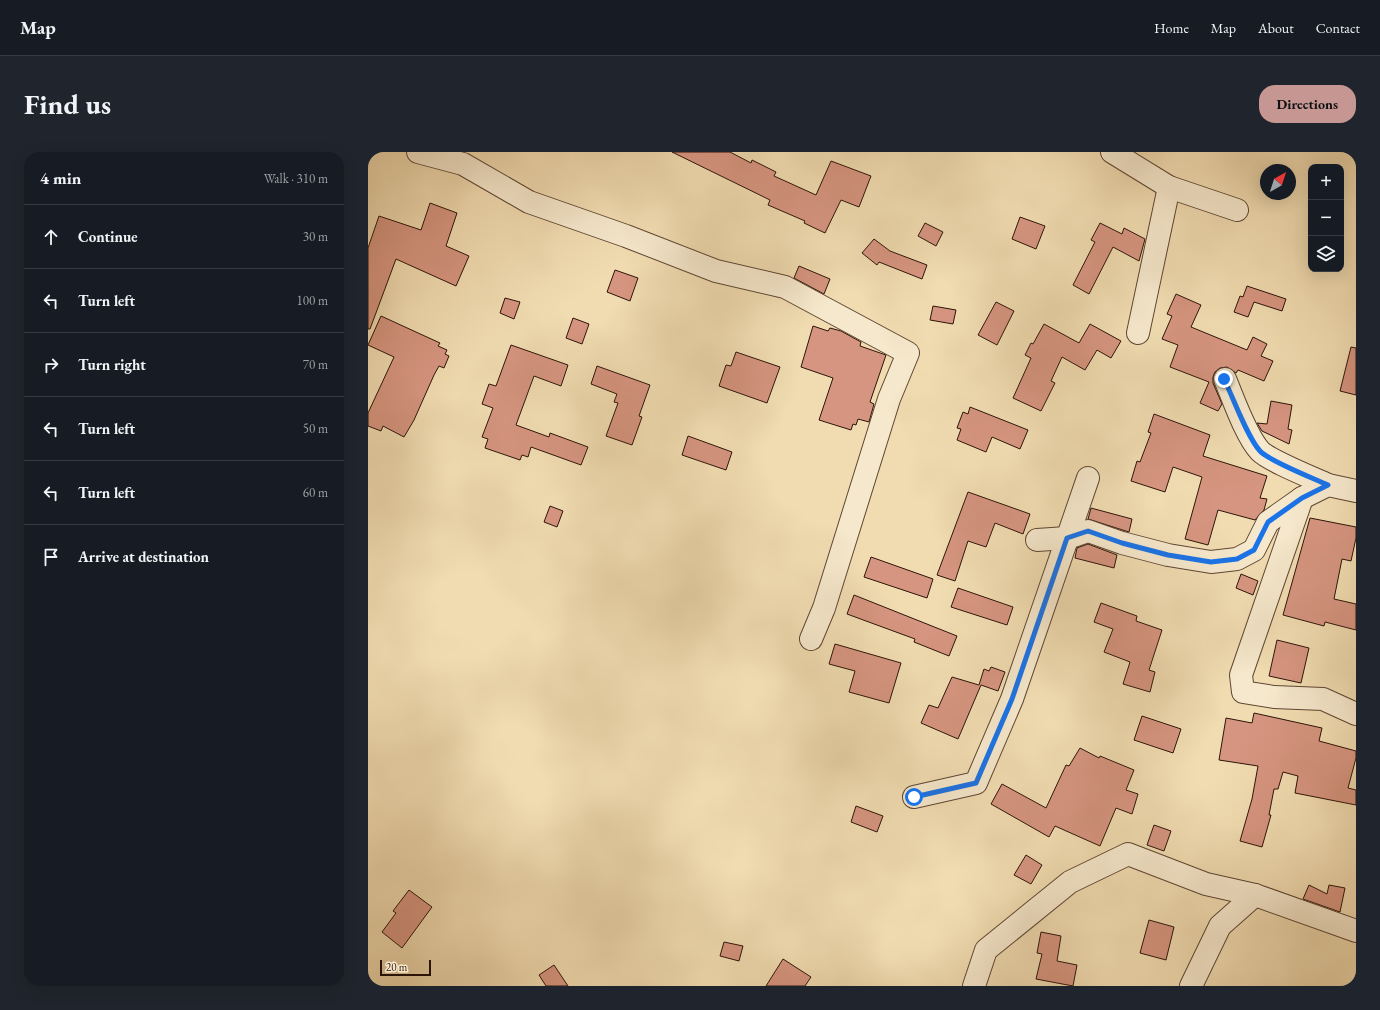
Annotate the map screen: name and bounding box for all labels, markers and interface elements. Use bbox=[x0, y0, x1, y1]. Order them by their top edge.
text: Map bbox=[20, 15, 56, 40]
text: Home bbox=[1154, 19, 1189, 37]
text: Map bbox=[1211, 19, 1236, 37]
text: About bbox=[1258, 19, 1294, 37]
text: Contact bbox=[1316, 19, 1360, 37]
button: Directions bbox=[1259, 85, 1356, 123]
text: Find us bbox=[24, 86, 111, 122]
north arrow bbox=[1260, 164, 1296, 200]
map controls bbox=[1308, 164, 1344, 272]
button: + bbox=[1308, 164, 1344, 200]
text: 4 min bbox=[40, 167, 81, 189]
text: Walk · 310 m bbox=[264, 170, 328, 187]
button: − bbox=[1308, 200, 1344, 236]
icon: ahead bbox=[40, 226, 62, 248]
text: Continue bbox=[78, 227, 138, 246]
text: 30 m bbox=[303, 228, 328, 245]
button: layers bbox=[1308, 236, 1344, 272]
icon: left bbox=[40, 290, 62, 312]
text: Turn left bbox=[78, 291, 135, 310]
text: 100 m bbox=[297, 292, 328, 309]
icon: right bbox=[40, 354, 62, 376]
text: Turn right bbox=[78, 355, 146, 374]
text: 70 m bbox=[303, 356, 328, 373]
route end bbox=[1215, 370, 1233, 388]
icon: left bbox=[40, 418, 62, 440]
text: Turn left bbox=[78, 419, 135, 438]
text: 50 m bbox=[303, 420, 328, 437]
icon: left bbox=[40, 482, 62, 504]
text: Turn left bbox=[78, 483, 135, 502]
text: 60 m bbox=[303, 484, 328, 501]
icon: arrive bbox=[40, 546, 62, 568]
text: Arrive at destination bbox=[78, 547, 209, 566]
route start bbox=[905, 788, 923, 806]
scale bar bbox=[380, 958, 431, 977]
text: 20 m bbox=[386, 960, 407, 974]

